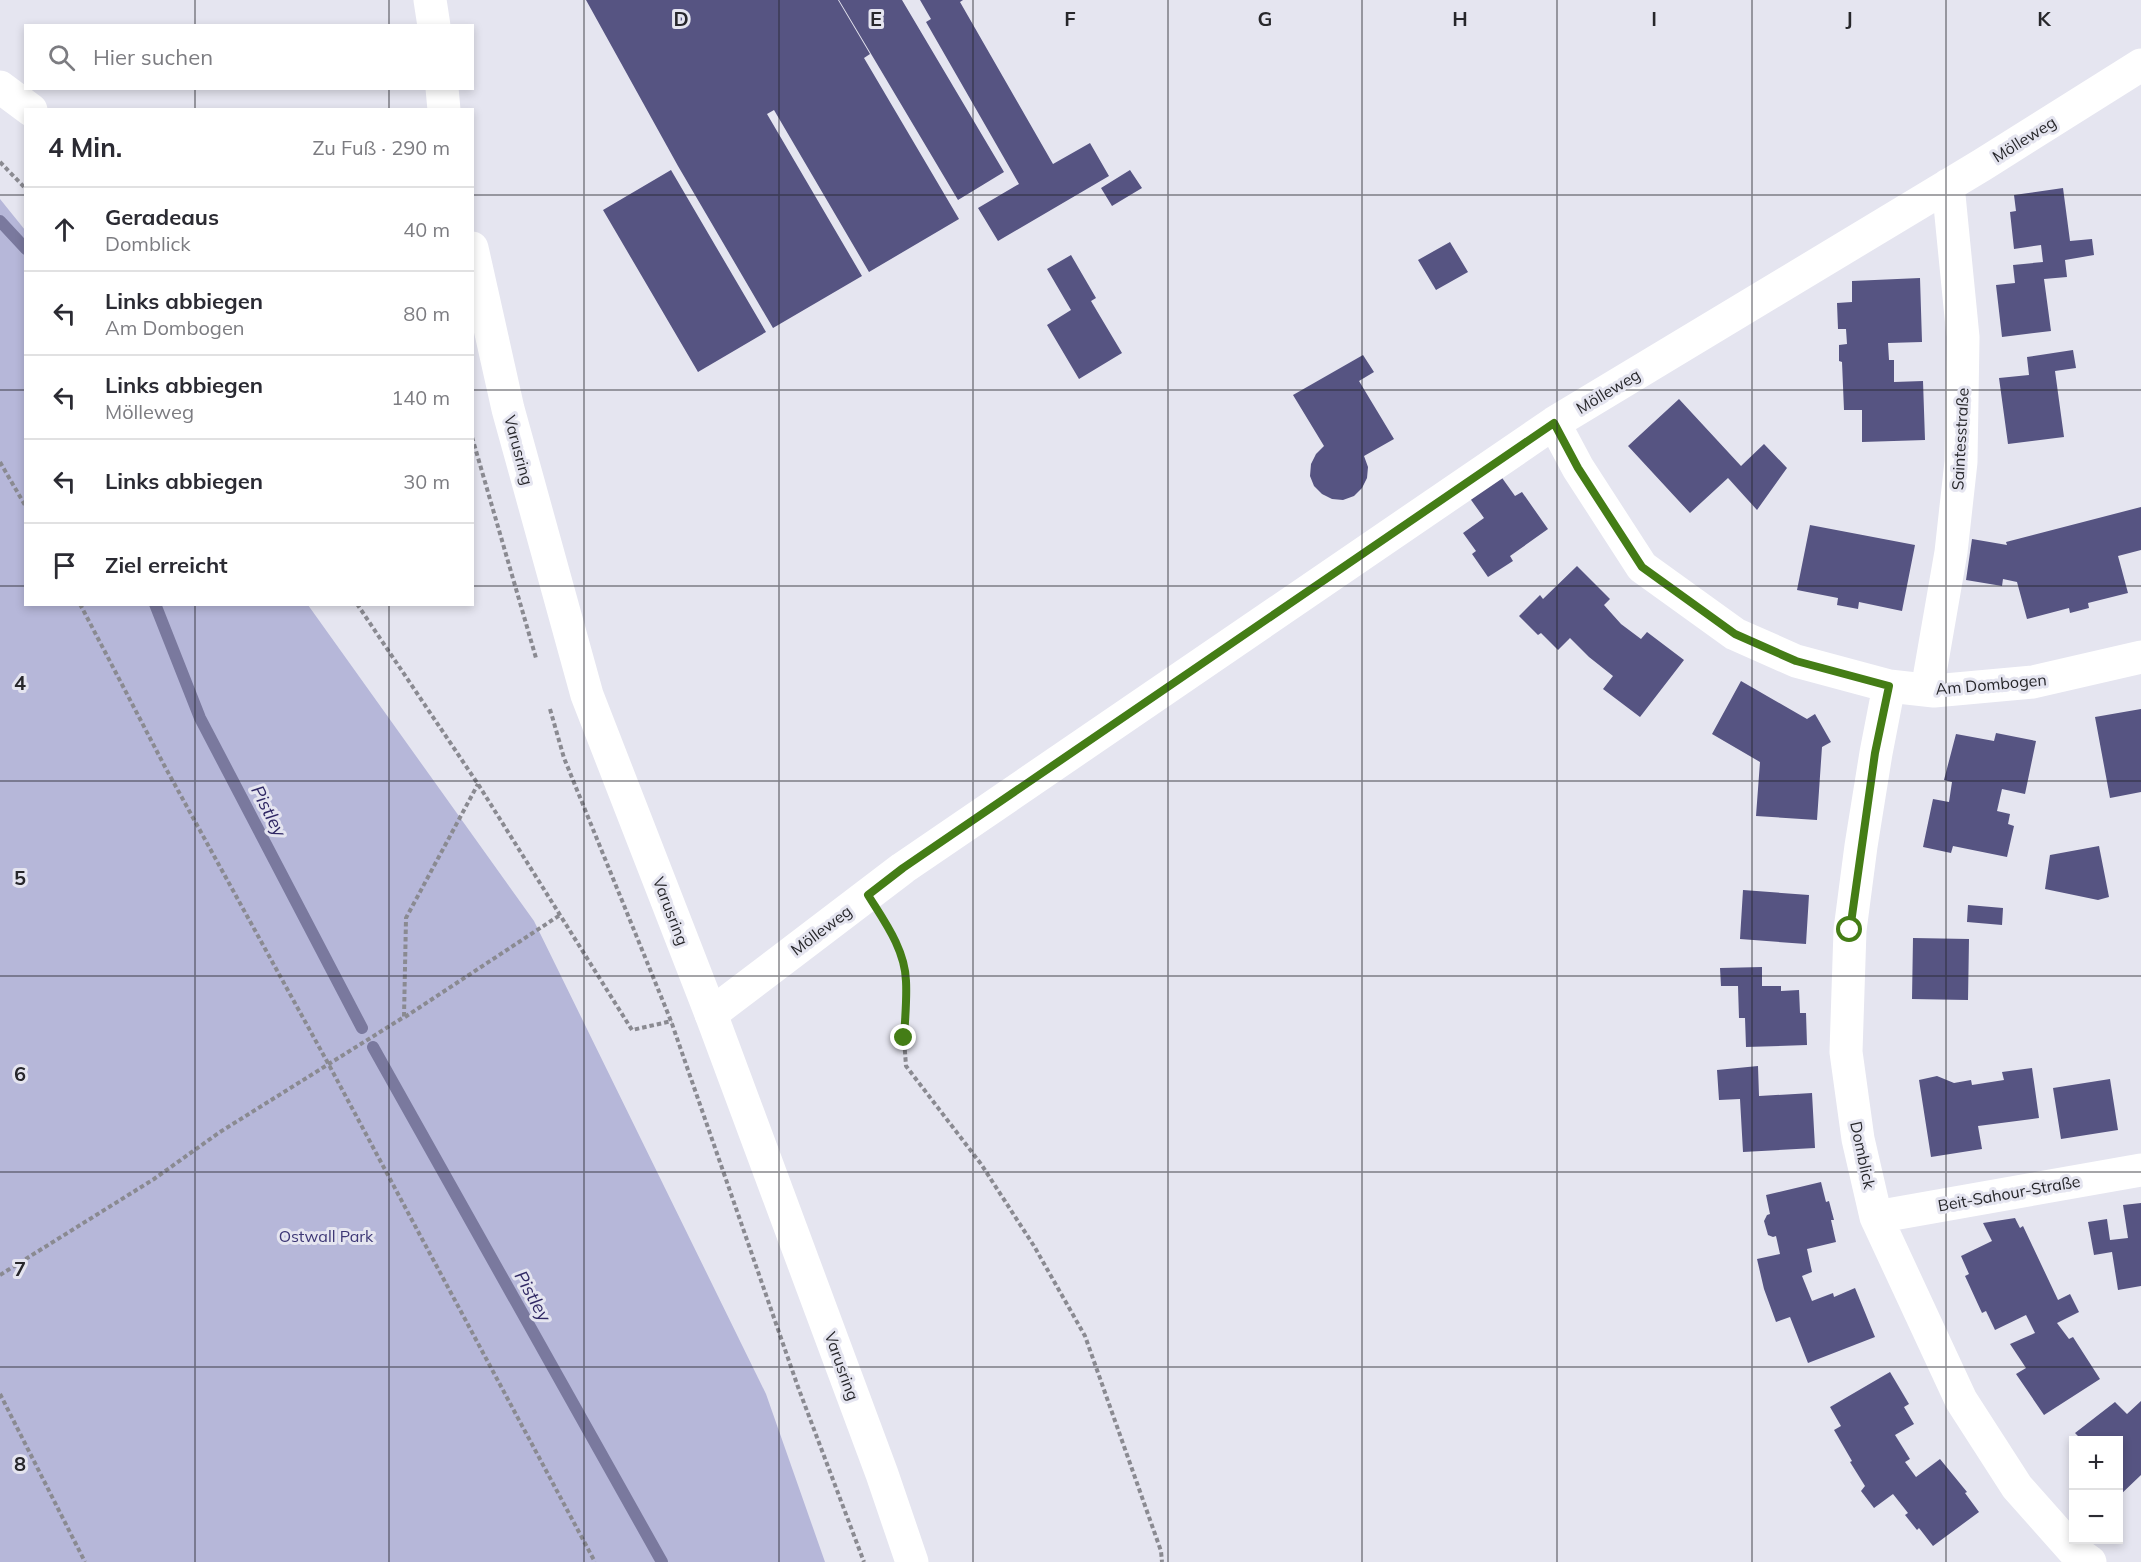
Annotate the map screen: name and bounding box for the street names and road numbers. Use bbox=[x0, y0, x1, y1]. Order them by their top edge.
street label: Mölleweg bbox=[1988, 112, 2060, 166]
street label: Mölleweg bbox=[1572, 364, 1644, 418]
street label: Saintesstraße bbox=[1947, 387, 1973, 491]
street label: Varusring bbox=[500, 413, 538, 487]
street label: Am Dombogen bbox=[1935, 669, 2047, 699]
street label: Varusring bbox=[649, 874, 693, 948]
street label: Mölleweg bbox=[787, 901, 855, 959]
street label: Domblick bbox=[1846, 1119, 1880, 1191]
street label: Beit-Sahour-Straße bbox=[1936, 1171, 2082, 1215]
street label: Varusring bbox=[820, 1329, 864, 1403]

